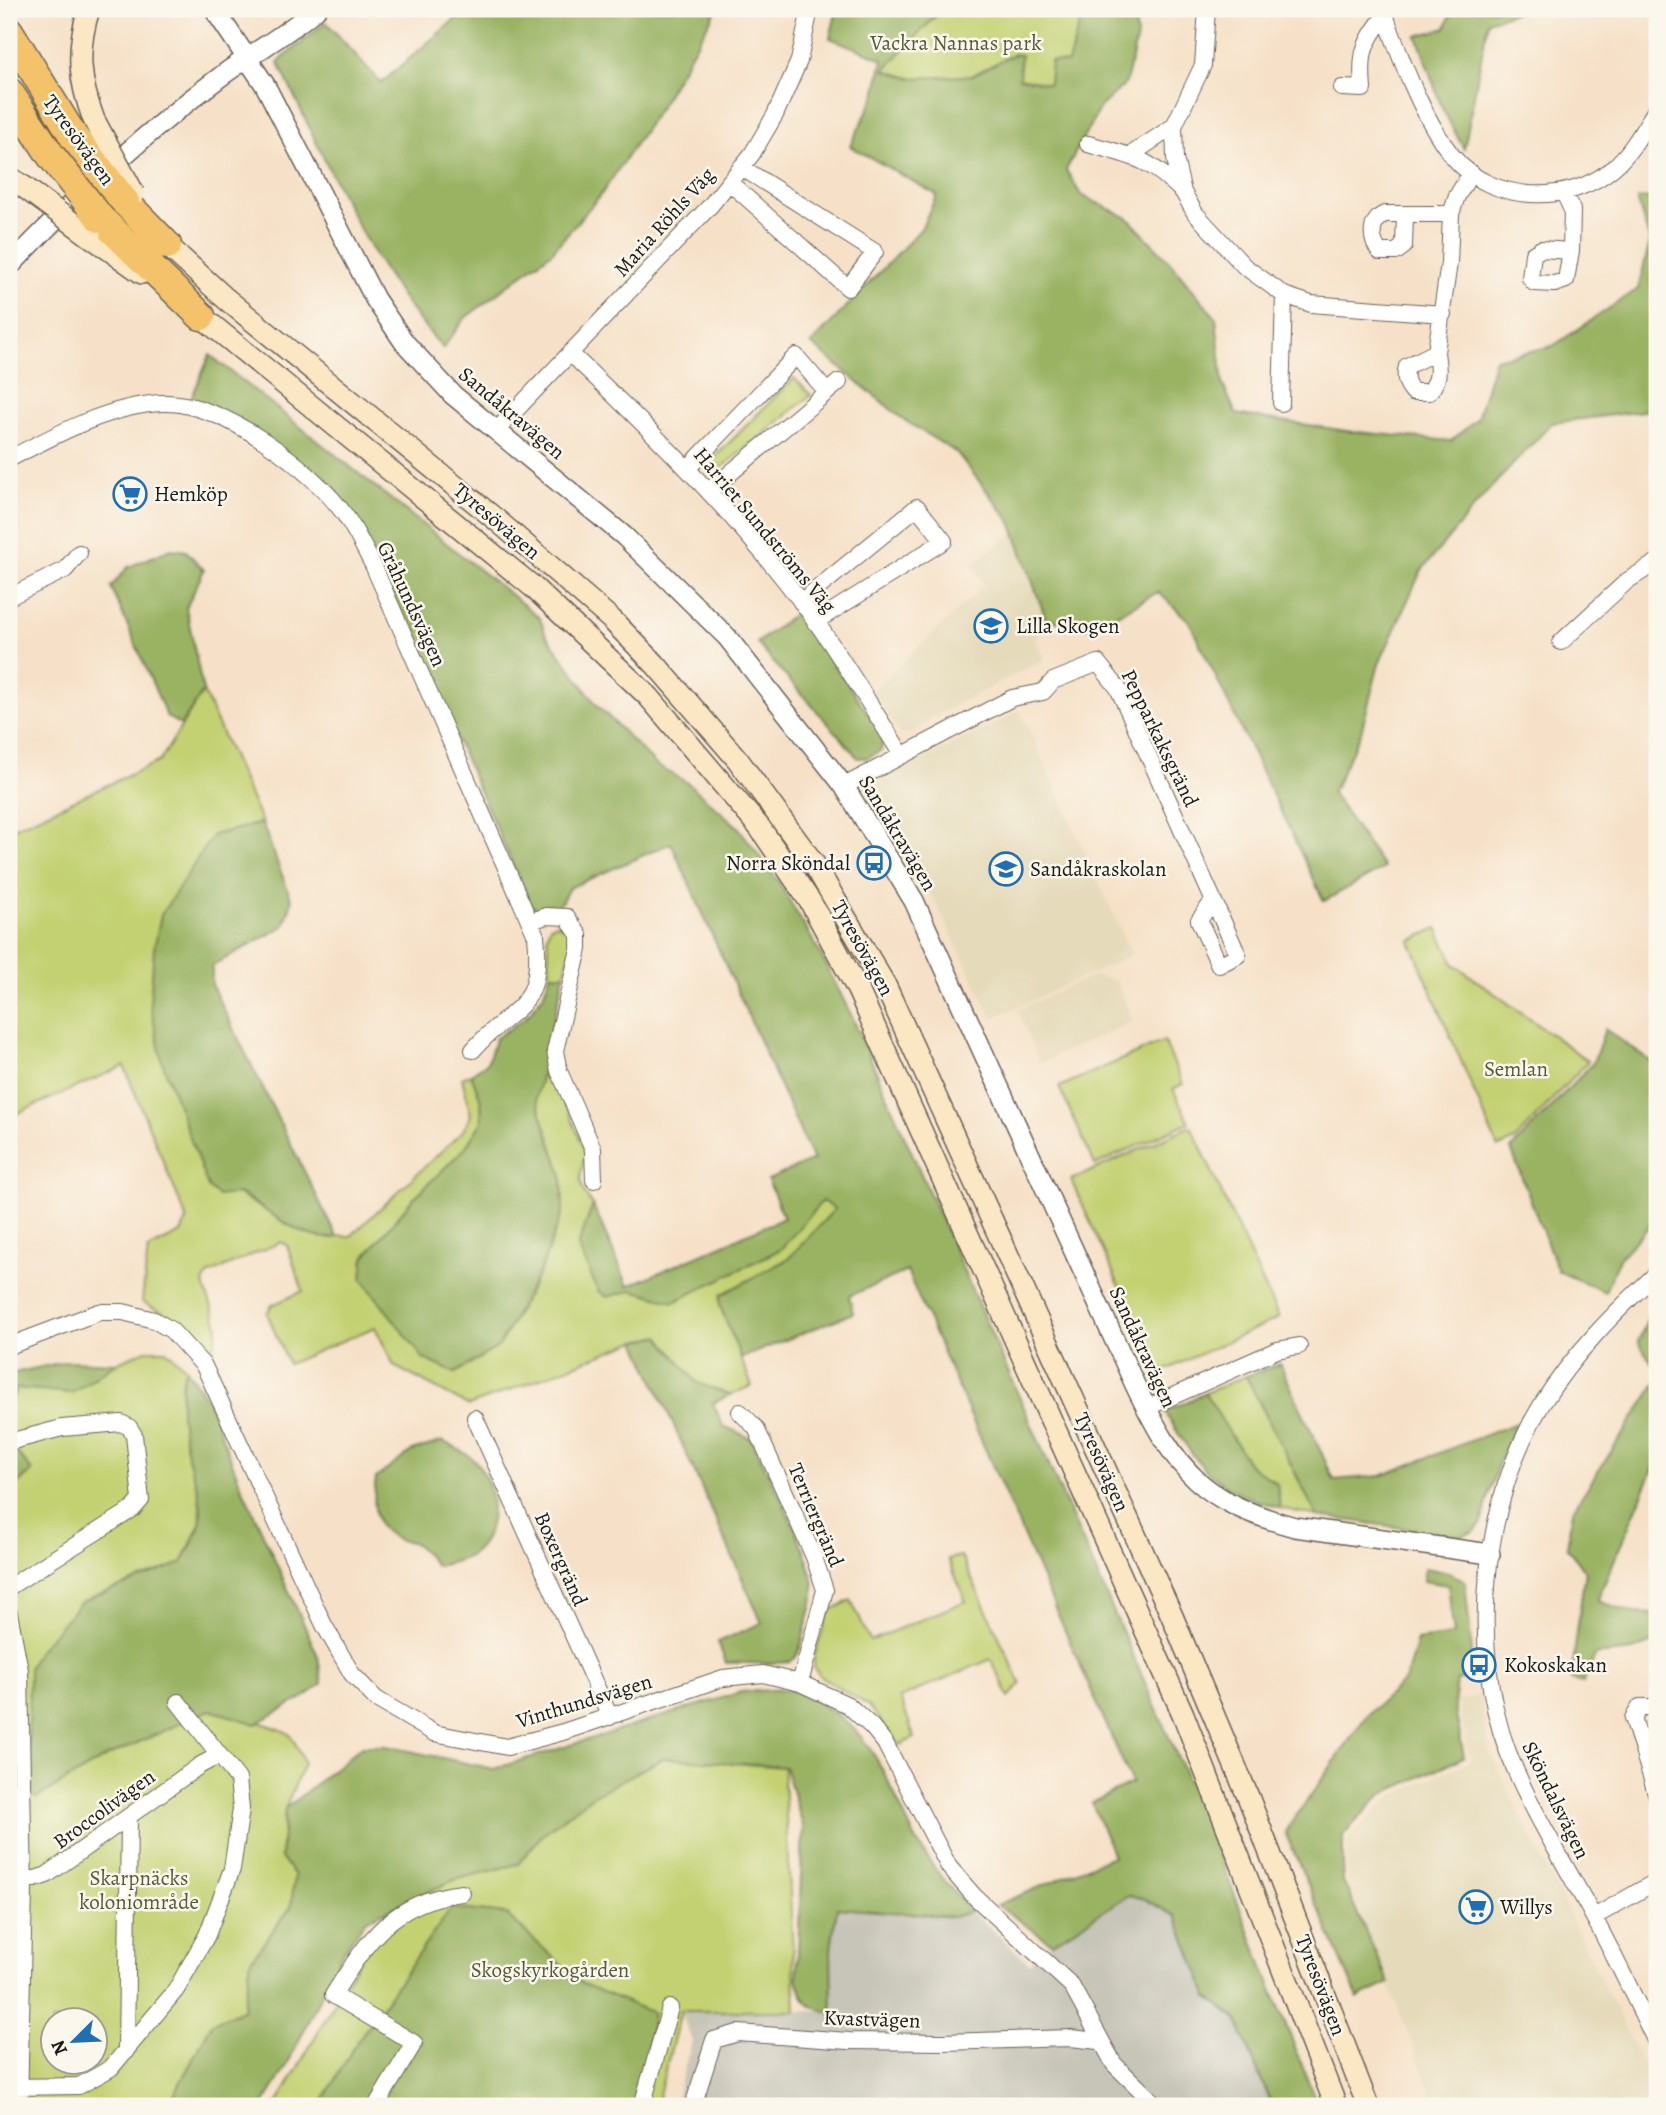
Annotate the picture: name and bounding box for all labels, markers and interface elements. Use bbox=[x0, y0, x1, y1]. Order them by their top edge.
park label: Vackra Nannas park bbox=[869, 29, 1042, 57]
street label: Tyresövägen bbox=[37, 89, 121, 191]
street label: Maria Röhls Väg bbox=[607, 161, 721, 283]
street label: Sandåkravägen bbox=[453, 360, 571, 466]
street label: Harriet Sundströms Väg bbox=[687, 441, 843, 619]
supermarket icon: Hemköp bbox=[111, 475, 149, 513]
street label: Tyresövägen bbox=[447, 476, 547, 566]
place label: Hemköp bbox=[154, 480, 228, 508]
street label: Gråhundsvägen bbox=[371, 537, 453, 671]
school or university icon: Lilla Skogen bbox=[972, 607, 1010, 645]
place label: Lilla Skogen bbox=[1016, 612, 1120, 640]
street label: Pepparkaksgränd bbox=[1115, 665, 1206, 812]
street label: Sandåkravägen bbox=[852, 770, 944, 896]
bus stop icon: Norra Sköndal bbox=[855, 844, 893, 882]
place label: Norra Sköndal bbox=[726, 849, 850, 877]
school or university icon: Sandåkraskolan bbox=[987, 850, 1025, 888]
place label: Sandåkraskolan bbox=[1030, 855, 1166, 883]
street label: Tyresövägen bbox=[825, 895, 901, 1001]
park label: Semlan bbox=[1484, 1055, 1548, 1083]
street label: Sandåkravägen bbox=[1103, 1282, 1183, 1412]
street label: Tyresövägen bbox=[1068, 1408, 1136, 1516]
street label: Terriergränd bbox=[782, 1459, 851, 1572]
street label: Boxergränd bbox=[528, 1507, 594, 1611]
bus stop icon: Kokoskakan bbox=[1460, 1646, 1498, 1684]
place label: Kokoskakan bbox=[1504, 1651, 1607, 1679]
street label: Vinthundsvägen bbox=[512, 1667, 655, 1735]
street label: Sköndalsvägen bbox=[1515, 1736, 1597, 1864]
street label: Broccolivägen bbox=[47, 1763, 161, 1855]
park label: Skarpnäcks koloniområde bbox=[79, 1864, 199, 1916]
supermarket icon: Willys bbox=[1457, 1888, 1495, 1926]
place label: Willys bbox=[1499, 1893, 1553, 1921]
street label: Tyresövägen bbox=[1289, 1931, 1353, 2039]
park label: Skogskyrkogården bbox=[471, 1956, 629, 1984]
street label: Kvastvägen bbox=[823, 2003, 921, 2035]
north arrow bbox=[38, 2007, 108, 2076]
text: N bbox=[45, 2036, 74, 2059]

